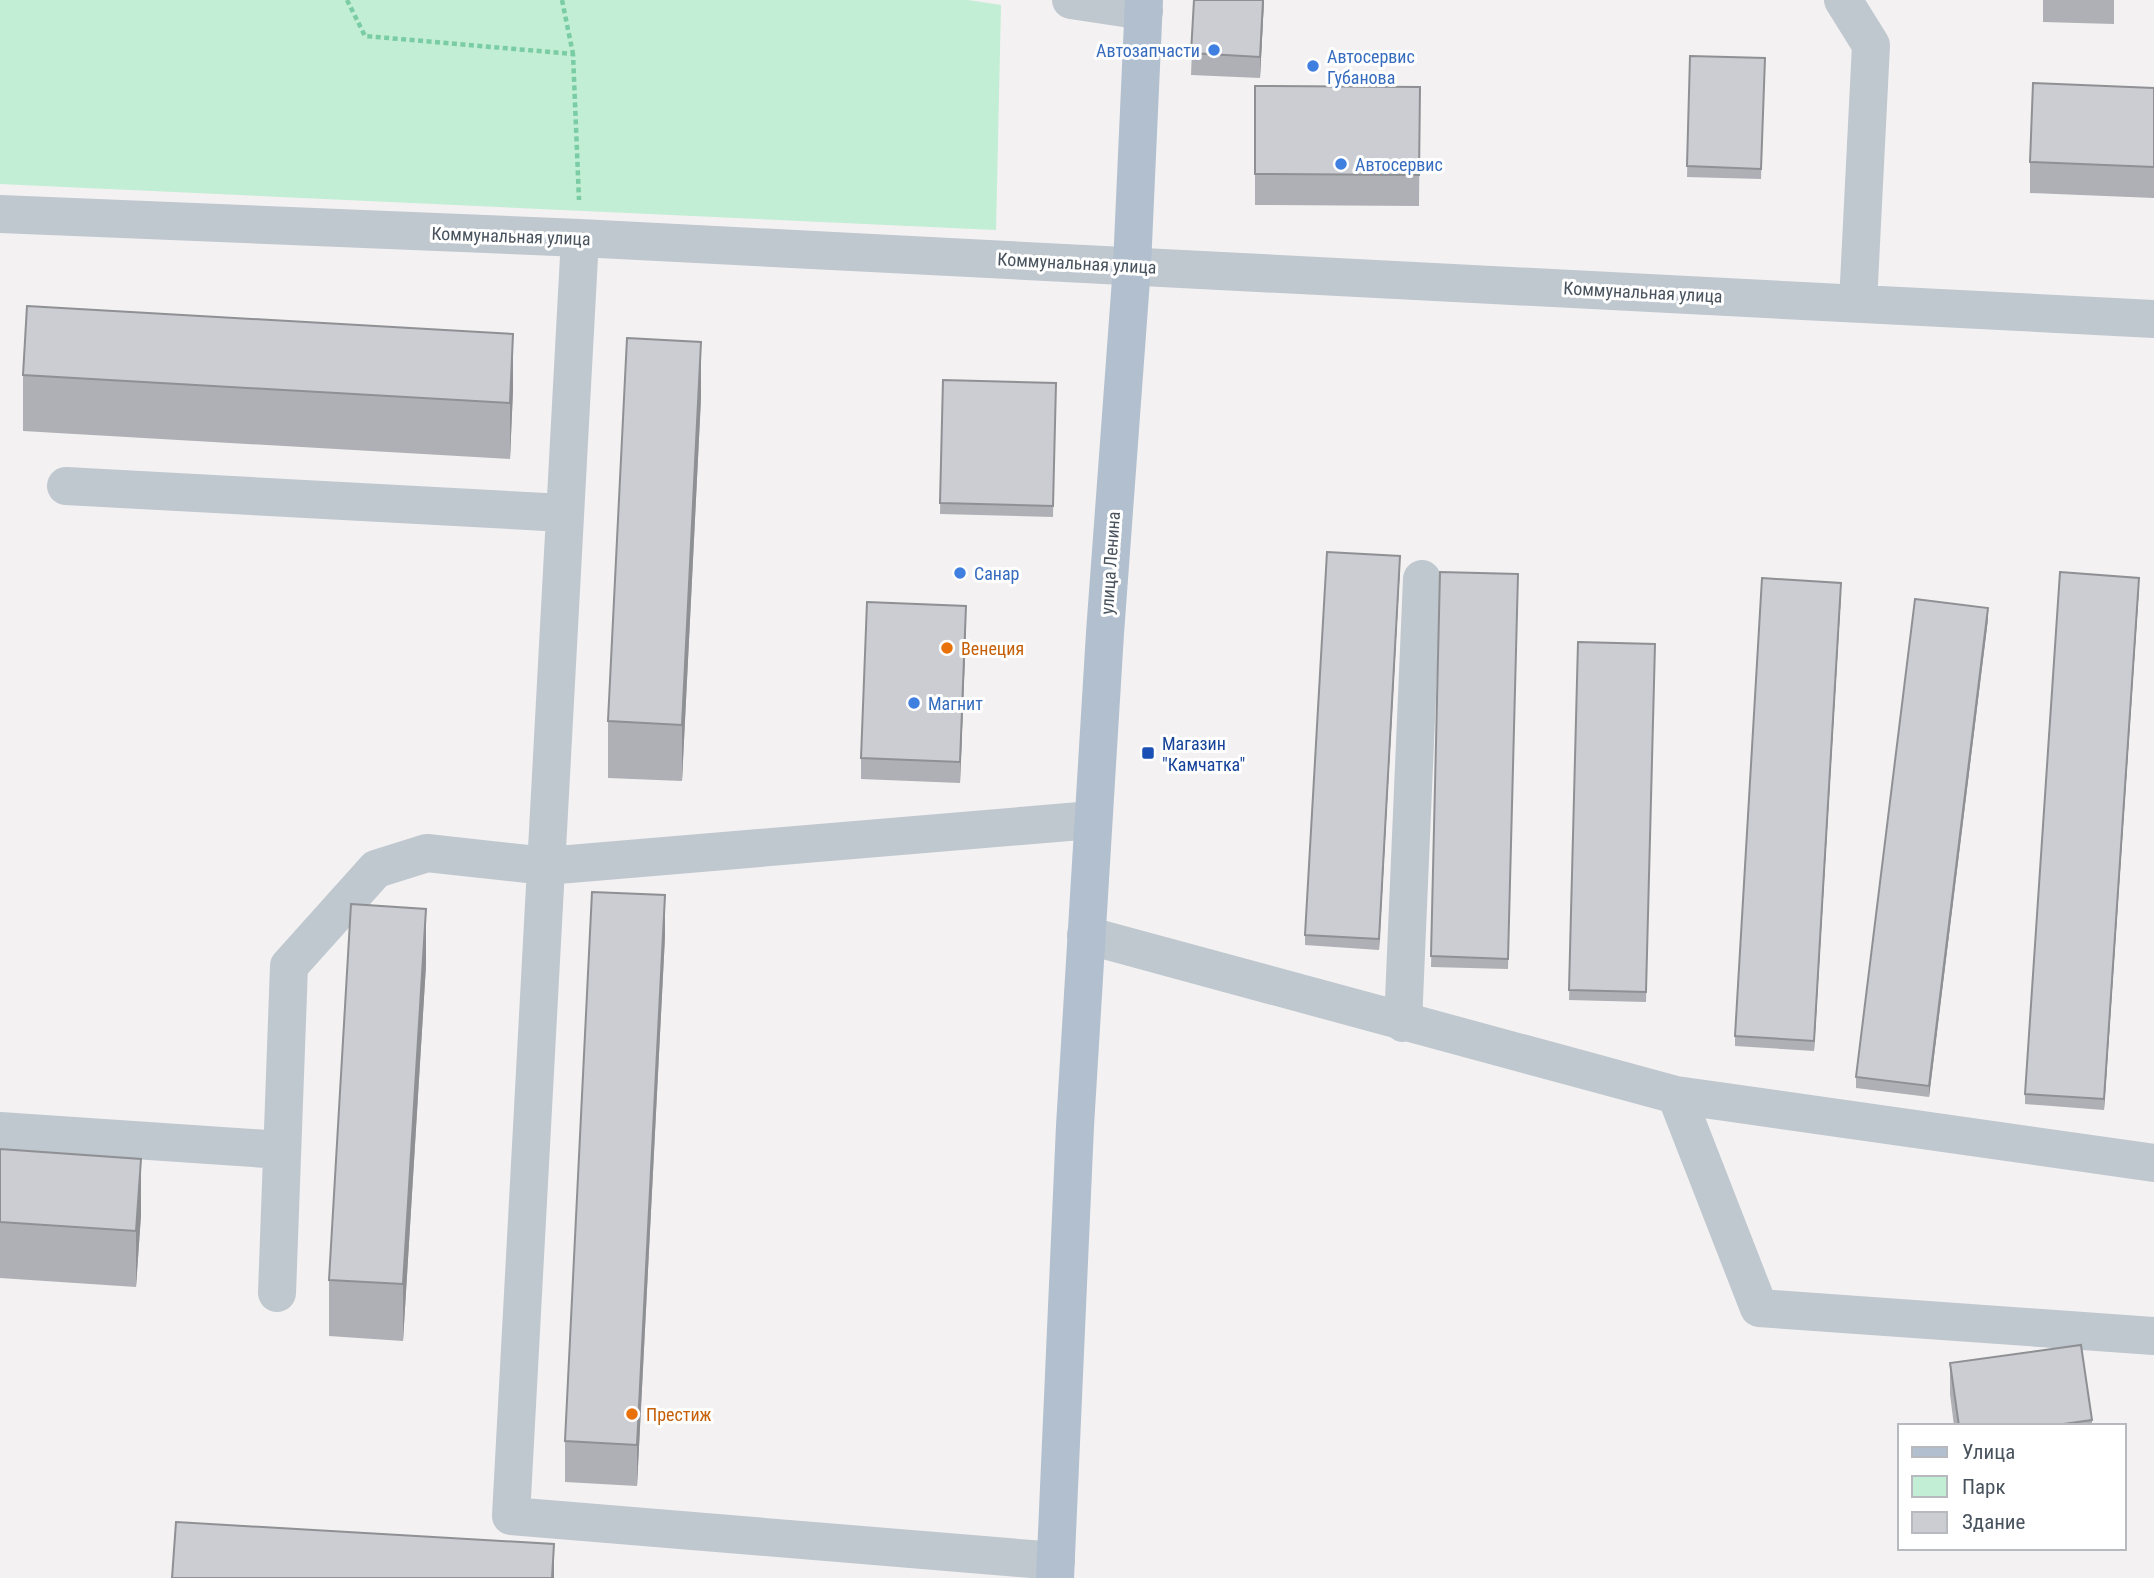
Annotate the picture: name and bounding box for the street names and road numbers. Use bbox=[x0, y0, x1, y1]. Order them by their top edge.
street label: Коммунальная улица bbox=[431, 223, 591, 249]
street label: Коммунальная улица bbox=[997, 248, 1157, 278]
street label: Коммунальная улица bbox=[1563, 277, 1723, 307]
street label: улица Ленина bbox=[1096, 511, 1124, 615]

